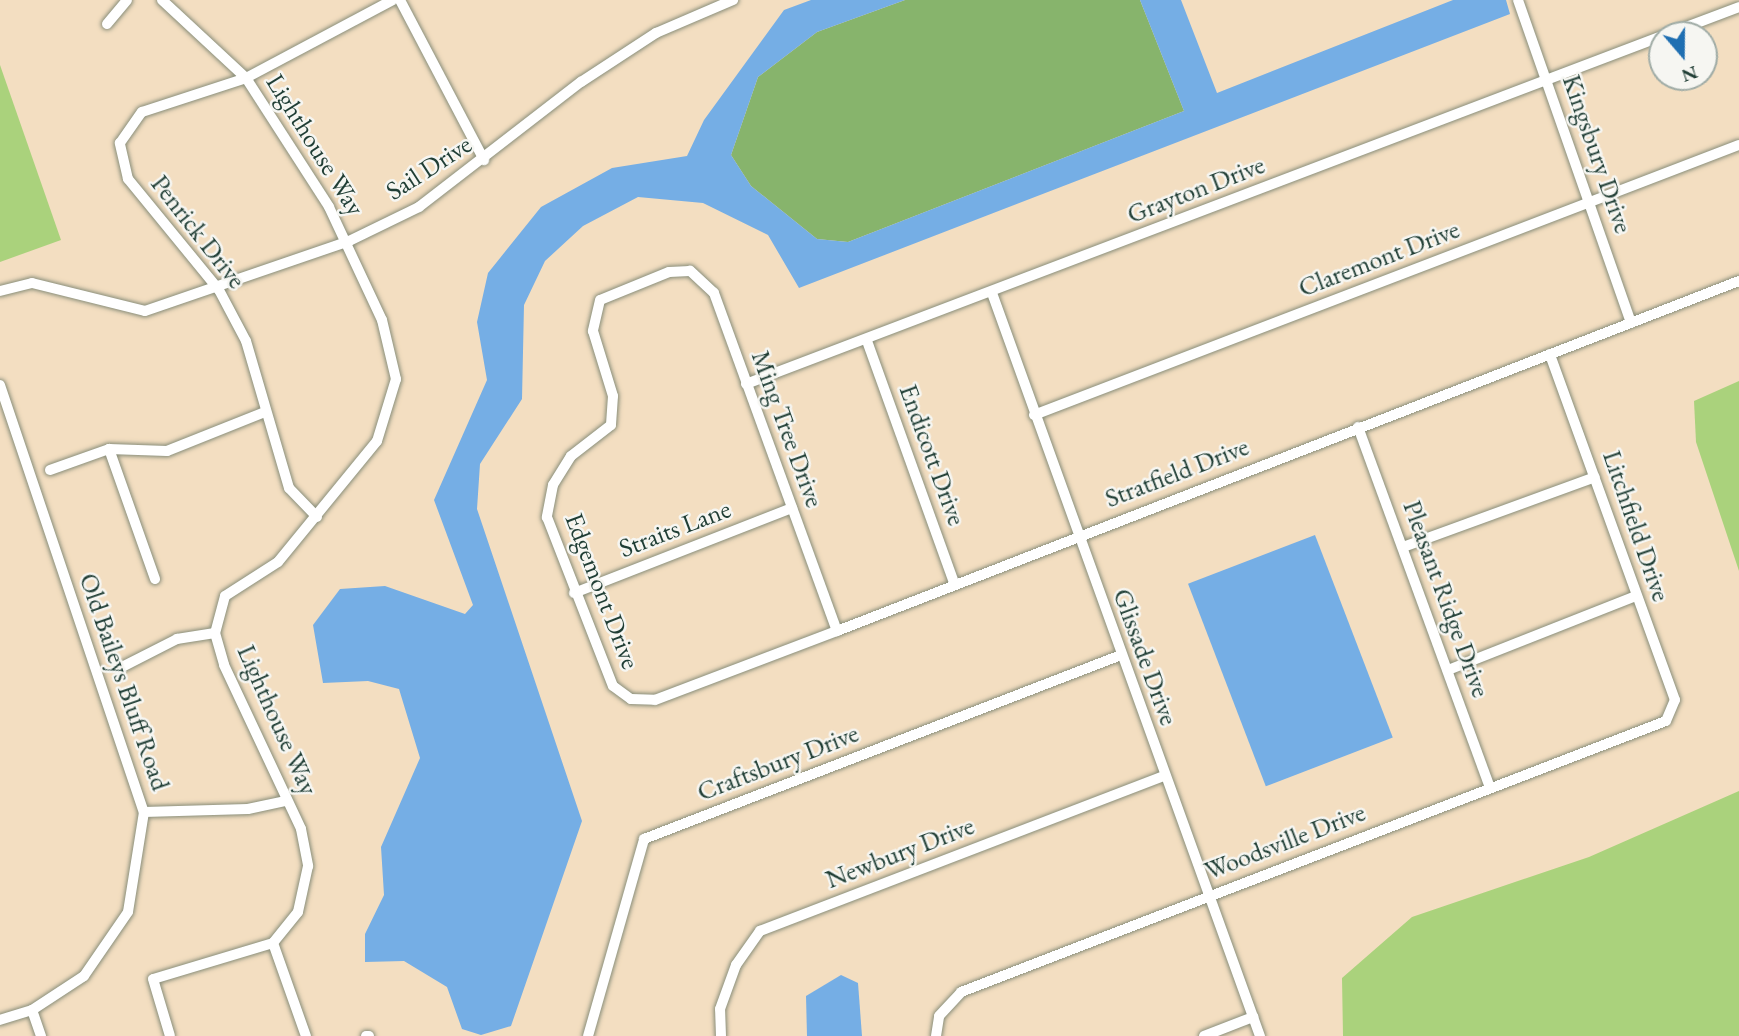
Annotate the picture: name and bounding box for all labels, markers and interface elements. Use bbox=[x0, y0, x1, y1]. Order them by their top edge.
north arrow bbox=[1648, 21, 1718, 91]
text: N bbox=[1678, 60, 1701, 89]
street label: Lighthouse Way bbox=[259, 69, 371, 221]
street label: Kingsbury Drive bbox=[1555, 71, 1639, 237]
street label: Sail Drive bbox=[380, 129, 478, 207]
street label: Grayton Drive bbox=[1123, 150, 1269, 230]
street label: Penrick Drive bbox=[144, 169, 252, 295]
street label: Claremont Drive bbox=[1294, 214, 1464, 304]
street label: Ming Tree Drive bbox=[744, 346, 830, 512]
street label: Endicott Drive bbox=[892, 380, 972, 530]
street label: Stratfield Drive bbox=[1101, 431, 1253, 515]
street label: Litchfield Drive bbox=[1596, 446, 1676, 606]
street label: Straits Lane bbox=[615, 493, 735, 565]
street label: Pleasant Ridge Drive bbox=[1396, 496, 1496, 702]
street label: Edgemont Drive bbox=[558, 509, 646, 673]
street label: Old Baileys Bluff Road bbox=[72, 569, 176, 795]
street label: Glissade Drive bbox=[1106, 585, 1184, 729]
street label: Lighthouse Way bbox=[230, 640, 324, 800]
street label: Craftsbury Drive bbox=[693, 718, 863, 808]
street label: Woodsville Drive bbox=[1200, 797, 1370, 887]
street label: Newbury Drive bbox=[821, 810, 979, 896]

